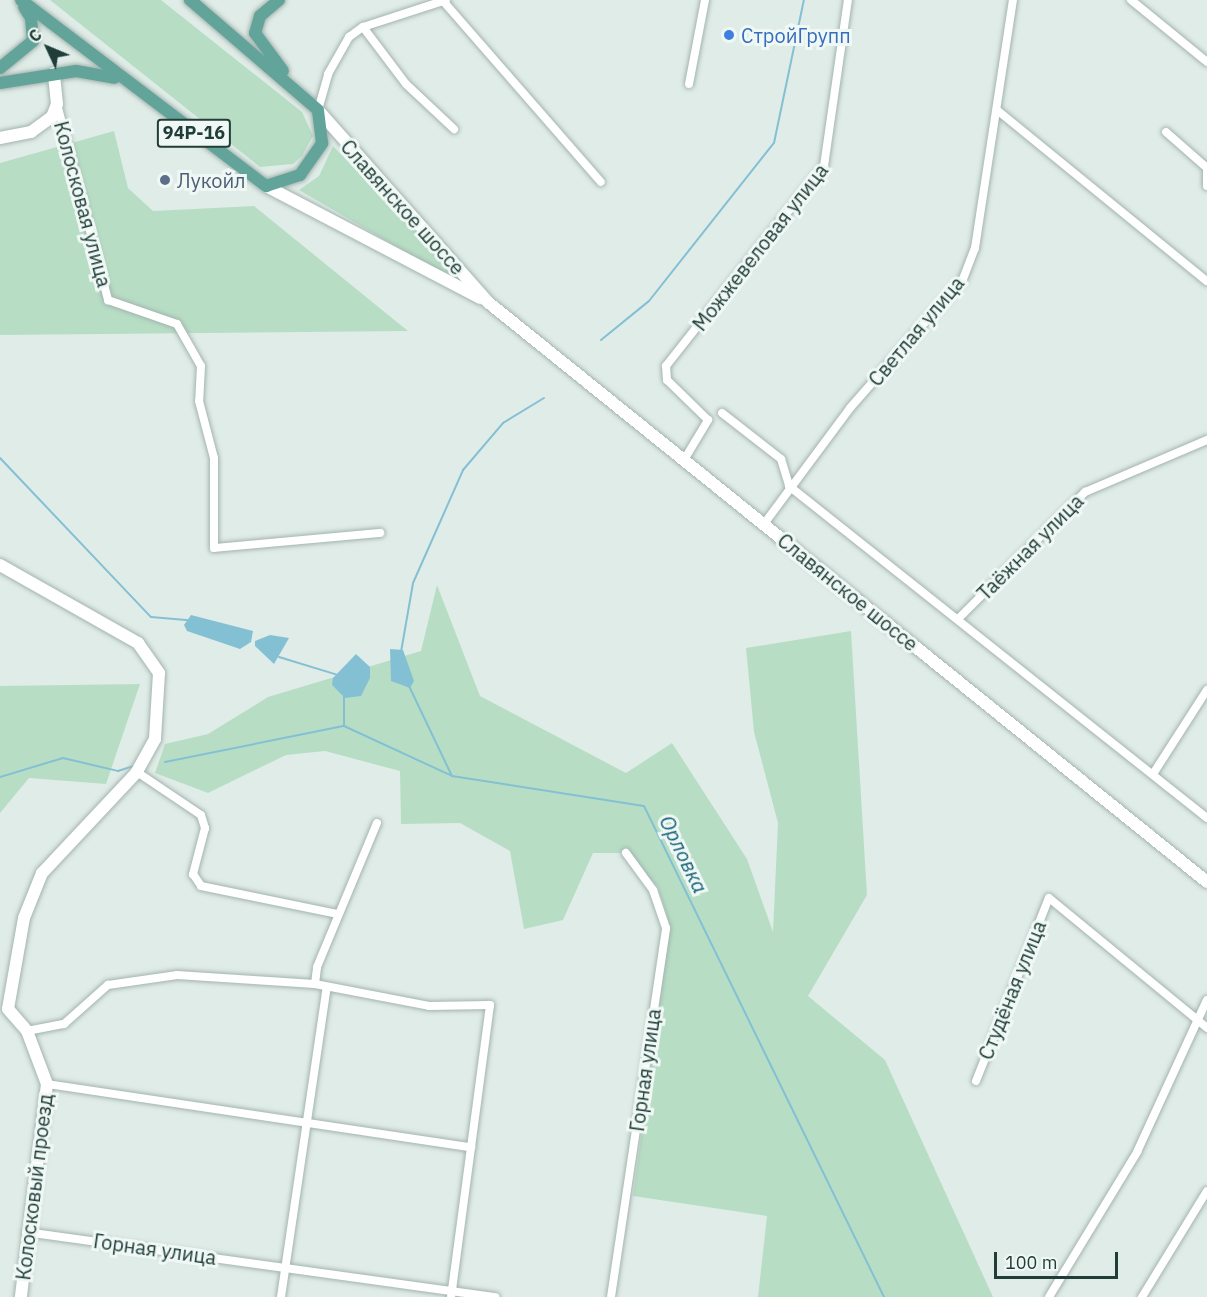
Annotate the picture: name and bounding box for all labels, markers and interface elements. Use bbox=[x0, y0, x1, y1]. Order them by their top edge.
north arrow bbox=[18, 18, 78, 78]
place label: СтройГрупп bbox=[741, 23, 851, 47]
text: С bbox=[24, 25, 46, 46]
marker: СтройГрупп bbox=[722, 28, 736, 42]
street label: Колосковая улица bbox=[49, 118, 117, 290]
road number: 94Р-16 bbox=[156, 118, 232, 148]
street label: Славянское шоссе bbox=[336, 134, 470, 280]
street label: Можжевеловая улица bbox=[687, 159, 833, 335]
place label: Лукойл bbox=[177, 168, 246, 192]
marker: Лукойл bbox=[158, 173, 172, 187]
street label: Светлая улица bbox=[863, 271, 969, 391]
street label: Таёжная улица bbox=[972, 489, 1088, 605]
street label: Славянское шоссе bbox=[773, 528, 923, 656]
water label: Орловка bbox=[654, 811, 714, 897]
street label: Студёная улица bbox=[973, 917, 1051, 1063]
street label: Горная улица bbox=[624, 1007, 666, 1133]
street label: Колосковый проезд bbox=[11, 1092, 57, 1282]
street label: Горная улица bbox=[92, 1228, 218, 1270]
scale bar bbox=[997, 1240, 1122, 1278]
text: 100 m bbox=[1005, 1251, 1057, 1274]

